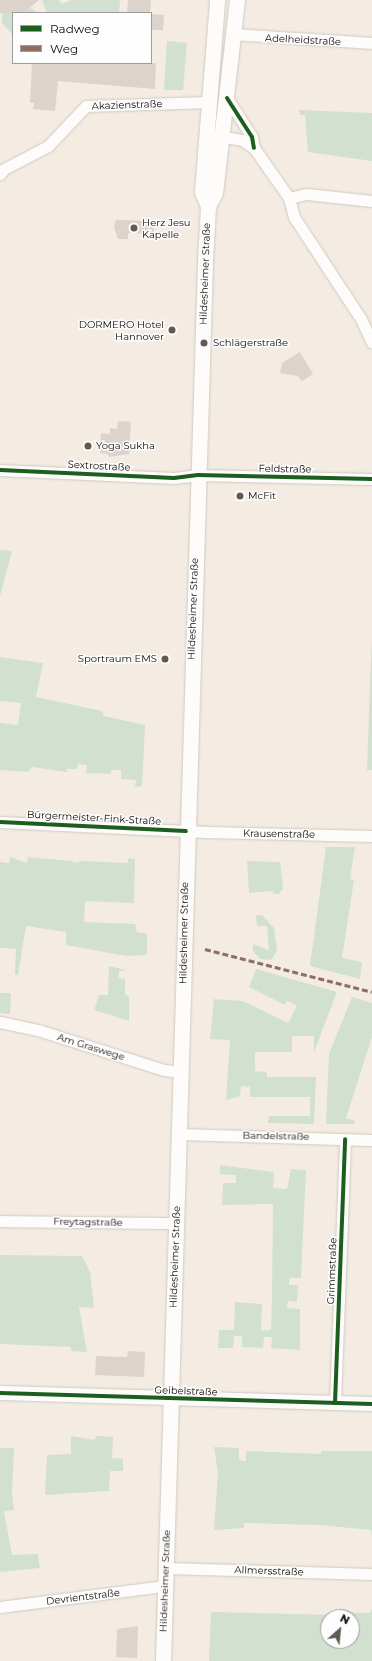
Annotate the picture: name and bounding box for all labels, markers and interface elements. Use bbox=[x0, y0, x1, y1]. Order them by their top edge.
legend bbox=[12, 12, 152, 64]
text: Radweg bbox=[50, 21, 100, 36]
street label: Adelheidstraße bbox=[265, 32, 341, 48]
text: Weg bbox=[50, 41, 78, 56]
street label: Akazienstraße bbox=[91, 98, 163, 112]
place label: Herz Jesu Kapelle bbox=[142, 216, 191, 240]
marker: Herz Jesu Kapelle bbox=[129, 223, 139, 233]
street label: Hildesheimer Straße bbox=[197, 223, 213, 325]
place label: DORMERO Hotel Hannover bbox=[79, 318, 164, 342]
marker: DORMERO Hotel Hannover bbox=[167, 325, 177, 335]
marker: Schlägerstraße bbox=[198, 337, 210, 349]
place label: Schlägerstraße bbox=[213, 337, 288, 349]
place label: Yoga Sukha bbox=[96, 440, 155, 452]
marker: Yoga Sukha bbox=[83, 441, 93, 451]
street label: Sextrostraße bbox=[67, 458, 131, 474]
street label: Feldstraße bbox=[258, 463, 312, 475]
place label: McFit bbox=[248, 490, 276, 502]
marker: McFit bbox=[235, 491, 245, 501]
street label: Hildesheimer Straße bbox=[185, 558, 201, 660]
place label: Sportraum EMS bbox=[78, 653, 157, 665]
marker: Sportraum EMS bbox=[160, 654, 170, 664]
street label: Bürgermeister-Fink-Straße bbox=[27, 808, 161, 828]
street label: Krausenstraße bbox=[243, 827, 315, 841]
street label: Hildesheimer Straße bbox=[177, 882, 191, 984]
street label: Am Graswege bbox=[56, 1031, 126, 1063]
street label: Bandelstraße bbox=[242, 1129, 310, 1143]
street label: Hildesheimer Straße bbox=[167, 1206, 183, 1308]
street label: Freytagstraße bbox=[53, 1215, 123, 1229]
street label: Grimmstraße bbox=[325, 1237, 339, 1305]
street label: Geibelstraße bbox=[154, 1384, 218, 1398]
street label: Hildesheimer Straße bbox=[157, 1530, 173, 1632]
street label: Allmersstraße bbox=[234, 1564, 304, 1578]
street label: Devrientstraße bbox=[45, 1587, 121, 1607]
north arrow bbox=[320, 1609, 360, 1649]
text: N bbox=[338, 1611, 352, 1627]

